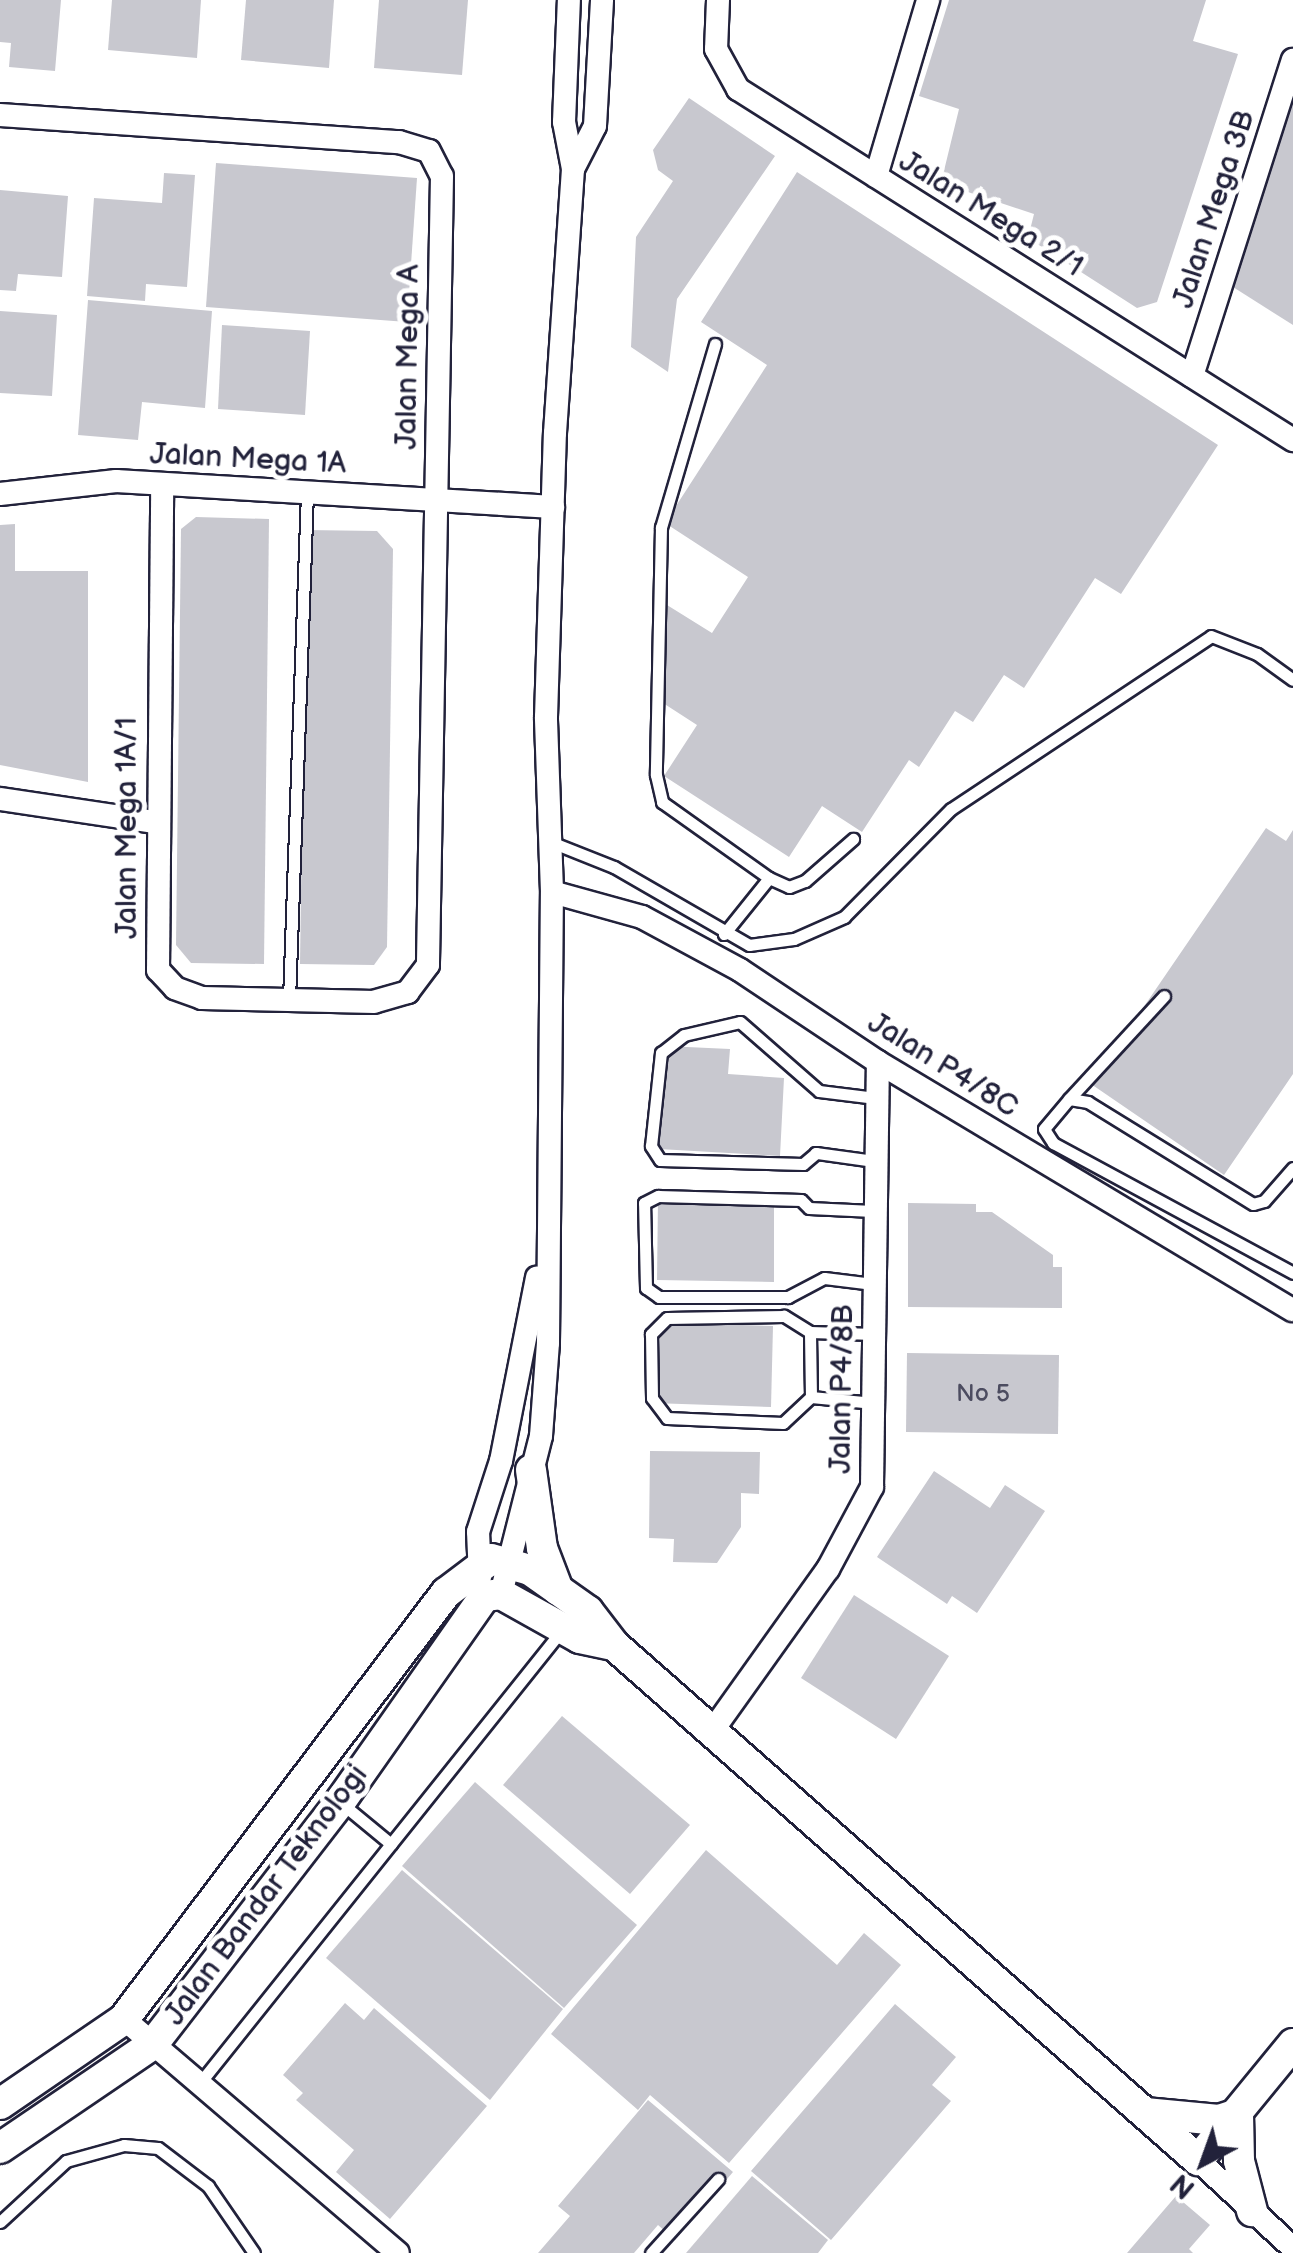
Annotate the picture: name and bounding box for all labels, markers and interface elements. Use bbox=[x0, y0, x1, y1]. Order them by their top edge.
street label: Jalan Mega 3B bbox=[1165, 106, 1263, 312]
street label: Jalan Mega 2/1 bbox=[893, 143, 1089, 285]
street label: Jalan Mega A bbox=[388, 264, 428, 450]
street label: Jalan Mega 1A bbox=[149, 436, 347, 482]
street label: Jalan Mega 1A/1 bbox=[109, 717, 145, 939]
street label: Jalan P4/8C bbox=[861, 1005, 1025, 1125]
street label: Jalan P4/8B bbox=[823, 1304, 861, 1474]
house number: No 5 bbox=[956, 1379, 1010, 1409]
street label: Jalan Bandar Teknologi bbox=[156, 1757, 376, 2033]
north arrow bbox=[1153, 2113, 1253, 2213]
text: N bbox=[1164, 2167, 1202, 2205]

